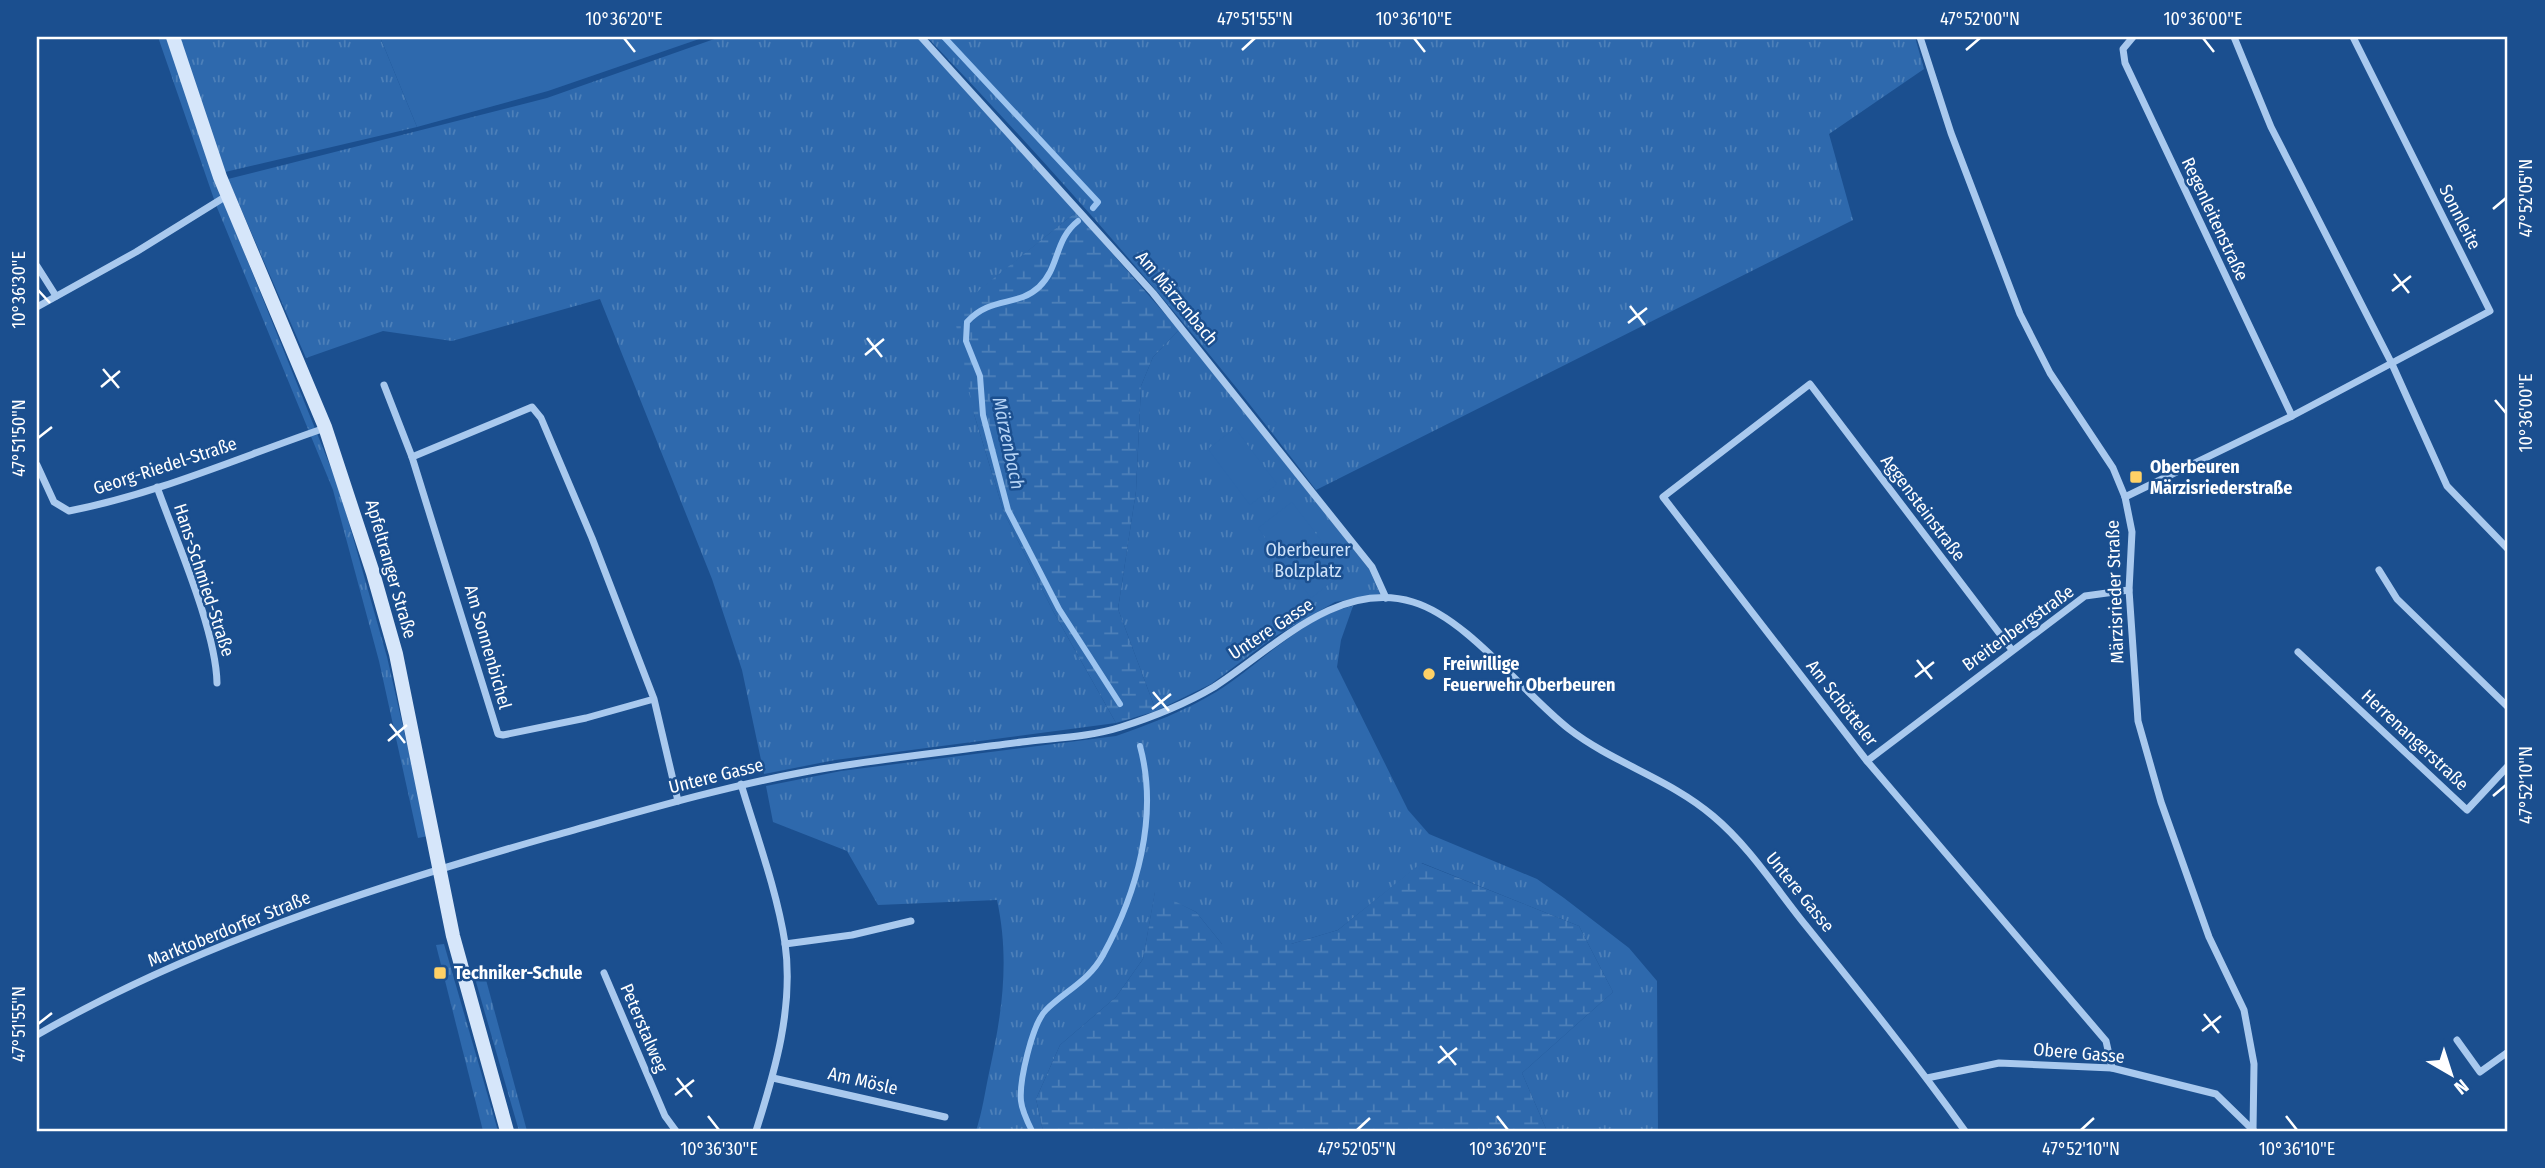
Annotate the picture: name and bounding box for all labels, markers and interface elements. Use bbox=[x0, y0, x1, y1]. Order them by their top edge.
text: 10°36'20"E bbox=[585, 8, 663, 30]
text: 47°51'55"N bbox=[1217, 8, 1293, 30]
text: 10°36'10"E bbox=[1376, 8, 1452, 30]
text: 47°52'00"N bbox=[1940, 8, 2020, 30]
text: 10°36'00"E bbox=[2164, 8, 2242, 30]
street label: Regenleitenstraße bbox=[2177, 154, 2253, 284]
text: 47°52'05"N bbox=[2515, 159, 2537, 237]
street label: Sonnleite bbox=[2434, 181, 2486, 253]
street label: Am Märzenbach bbox=[1131, 246, 1223, 350]
text: 10°36'30"E bbox=[8, 251, 30, 329]
text: 10°36'00"E bbox=[2515, 374, 2537, 452]
water label: Märzenbach bbox=[988, 395, 1030, 491]
text: 47°51'50"N bbox=[8, 399, 30, 477]
street label: Georg-Riedel-Straße bbox=[90, 432, 240, 500]
street label: Aggensteinstraße bbox=[1876, 451, 1970, 566]
place label: Oberbeuren Märzisriederstraße bbox=[2150, 456, 2292, 499]
marker: Oberbeuren Märzisriederstraße bbox=[2128, 469, 2144, 485]
street label: Apfeltranger Straße bbox=[361, 497, 421, 641]
street label: Hans-Schmied-Straße bbox=[169, 501, 239, 659]
street label: Märzisrieder Straße bbox=[2101, 520, 2129, 664]
park label: Oberbeurer Bolzplatz bbox=[1266, 539, 1351, 582]
street label: Breitenbergstraße bbox=[1958, 580, 2078, 676]
street label: Am Sonnenbichel bbox=[460, 582, 516, 712]
street label: Untere Gasse bbox=[1225, 593, 1318, 665]
place label: Freiwillige Feuerwehr Oberbeuren bbox=[1443, 653, 1615, 696]
street label: Am Schötteler bbox=[1802, 656, 1883, 751]
marker: Freiwillige Feuerwehr Oberbeuren bbox=[1421, 666, 1437, 682]
street label: Herrenangerstraße bbox=[2357, 685, 2473, 795]
text: 47°52'10"N bbox=[2515, 746, 2537, 824]
street label: Untere Gasse bbox=[666, 754, 766, 798]
street label: Untere Gasse bbox=[1761, 848, 1839, 937]
street label: Marktoberdorfer Straße bbox=[144, 886, 314, 972]
place label: Techniker-Schule bbox=[454, 962, 582, 984]
marker: Techniker-Schule bbox=[432, 965, 448, 981]
street label: Peterstalweg bbox=[615, 980, 673, 1076]
text: 47°51'55"N bbox=[8, 986, 30, 1062]
street label: Obere Gasse bbox=[2032, 1038, 2126, 1068]
north arrow bbox=[2416, 1038, 2486, 1108]
street label: Am Mösle bbox=[826, 1062, 900, 1100]
text: N bbox=[2450, 1074, 2473, 1099]
text: 10°36'30"E bbox=[680, 1138, 758, 1160]
text: 47°52'05"N bbox=[1318, 1138, 1396, 1160]
text: 10°36'20"E bbox=[1469, 1138, 1547, 1160]
text: 47°52'10"N bbox=[2042, 1138, 2120, 1160]
text: 10°36'10"E bbox=[2259, 1138, 2335, 1160]

